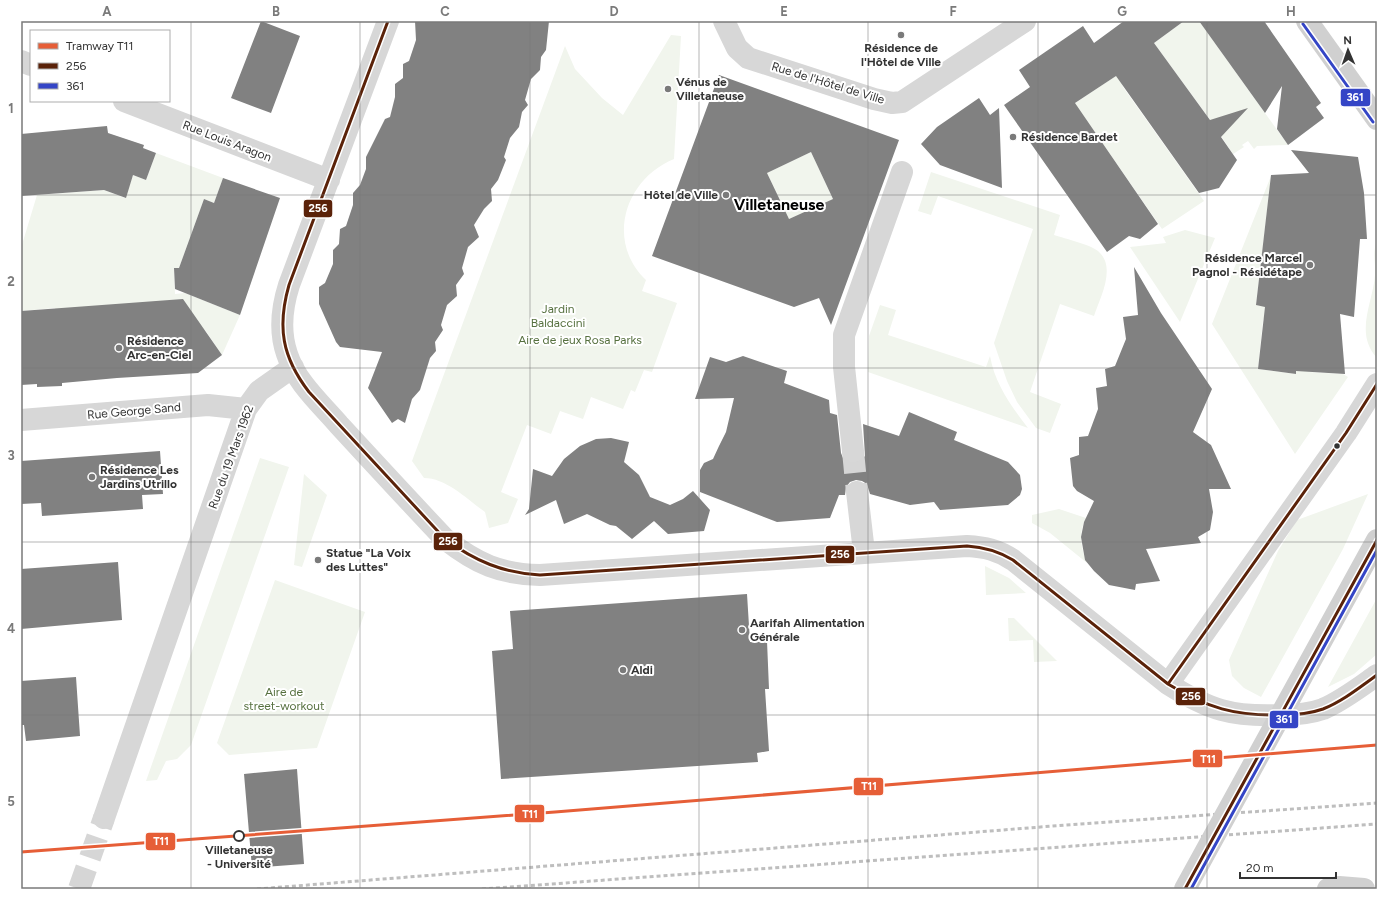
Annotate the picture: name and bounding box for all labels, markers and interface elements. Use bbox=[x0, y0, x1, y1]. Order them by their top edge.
text: A bbox=[102, 4, 112, 19]
text: B bbox=[272, 4, 280, 19]
text: C bbox=[440, 4, 450, 19]
text: D bbox=[609, 4, 619, 19]
text: E bbox=[780, 4, 788, 19]
text: F bbox=[949, 4, 957, 19]
text: G bbox=[1117, 4, 1127, 19]
text: H bbox=[1286, 4, 1296, 19]
legend bbox=[30, 30, 170, 102]
marker: Résidence de l'Hôtel de Ville bbox=[896, 30, 906, 40]
north arrow bbox=[1328, 30, 1368, 70]
text: N bbox=[1343, 34, 1352, 47]
text: Tramway T11 bbox=[66, 39, 133, 53]
place label: Résidence de l'Hôtel de Ville bbox=[861, 41, 941, 69]
text: 256 bbox=[66, 59, 87, 73]
street label: Rue de l'Hôtel de Ville bbox=[770, 59, 887, 107]
place label: Vénus de Villetaneuse bbox=[676, 75, 744, 103]
text: 361 bbox=[66, 79, 84, 93]
marker: Vénus de Villetaneuse bbox=[663, 84, 673, 94]
line badge: 361 bbox=[1340, 88, 1371, 107]
text: 361 bbox=[1346, 91, 1364, 104]
text: 1 bbox=[8, 101, 14, 116]
street label: Rue Louis Aragon bbox=[181, 118, 274, 164]
place label: Résidence Bardet bbox=[1021, 130, 1118, 144]
marker: Résidence Bardet bbox=[1008, 132, 1018, 142]
place label: Hôtel de Ville bbox=[644, 188, 718, 202]
marker: Hôtel de Ville bbox=[721, 190, 731, 200]
district label: Villetaneuse bbox=[734, 195, 824, 214]
line badge: 256 bbox=[303, 199, 333, 218]
text: 256 bbox=[308, 202, 328, 215]
place label: Résidence Marcel Pagnol - Résidétape bbox=[1192, 251, 1302, 279]
marker: Résidence Marcel Pagnol - Résidétape bbox=[1305, 260, 1315, 270]
text: 2 bbox=[7, 274, 15, 289]
park label: Jardin Baldaccini bbox=[531, 302, 585, 330]
park label: Aire de jeux Rosa Parks bbox=[518, 333, 642, 347]
place label: Résidence Arc-en-Ciel bbox=[127, 334, 191, 362]
marker: Résidence Arc-en-Ciel bbox=[114, 343, 124, 353]
street label: Rue George Sand bbox=[86, 400, 182, 422]
street label: Rue du 19 Mars 1962 bbox=[206, 403, 256, 511]
unlabelled marker bbox=[1332, 441, 1342, 451]
text: 3 bbox=[7, 448, 15, 463]
place label: Résidence Les Jardins Utrillo bbox=[100, 463, 179, 491]
marker: Résidence Les Jardins Utrillo bbox=[87, 472, 97, 482]
line badge: 256 bbox=[433, 532, 463, 551]
text: 256 bbox=[438, 535, 458, 548]
line badge: 256 bbox=[825, 545, 855, 564]
place label: Statue "La Voix des Luttes" bbox=[326, 546, 411, 574]
text: 256 bbox=[830, 548, 850, 561]
marker: Statue "La Voix des Luttes" bbox=[313, 555, 323, 565]
place label: Aarifah Alimentation Générale bbox=[750, 616, 865, 644]
text: 4 bbox=[7, 621, 15, 636]
marker: Aarifah Alimentation Générale bbox=[737, 625, 747, 635]
place label: Aldi bbox=[631, 663, 653, 677]
marker: Aldi bbox=[618, 665, 628, 675]
park label: Aire de street-workout bbox=[244, 685, 325, 713]
line badge: 256 bbox=[1175, 687, 1206, 706]
text: 256 bbox=[1181, 690, 1201, 703]
line badge: 361 bbox=[1269, 710, 1299, 729]
text: 361 bbox=[1275, 713, 1293, 726]
line badge: T11 bbox=[1192, 749, 1223, 768]
text: T11 bbox=[1200, 753, 1216, 766]
line badge: T11 bbox=[853, 777, 884, 796]
text: T11 bbox=[861, 780, 877, 793]
text: 5 bbox=[7, 794, 15, 809]
line badge: T11 bbox=[514, 804, 545, 823]
text: T11 bbox=[522, 808, 538, 821]
marker: Villetaneuse - Université bbox=[233, 830, 245, 842]
line badge: T11 bbox=[145, 832, 176, 851]
text: T11 bbox=[153, 835, 169, 848]
place label: Villetaneuse - Université bbox=[205, 843, 273, 871]
scale bar bbox=[1240, 854, 1336, 880]
text: 20 m bbox=[1246, 861, 1274, 875]

